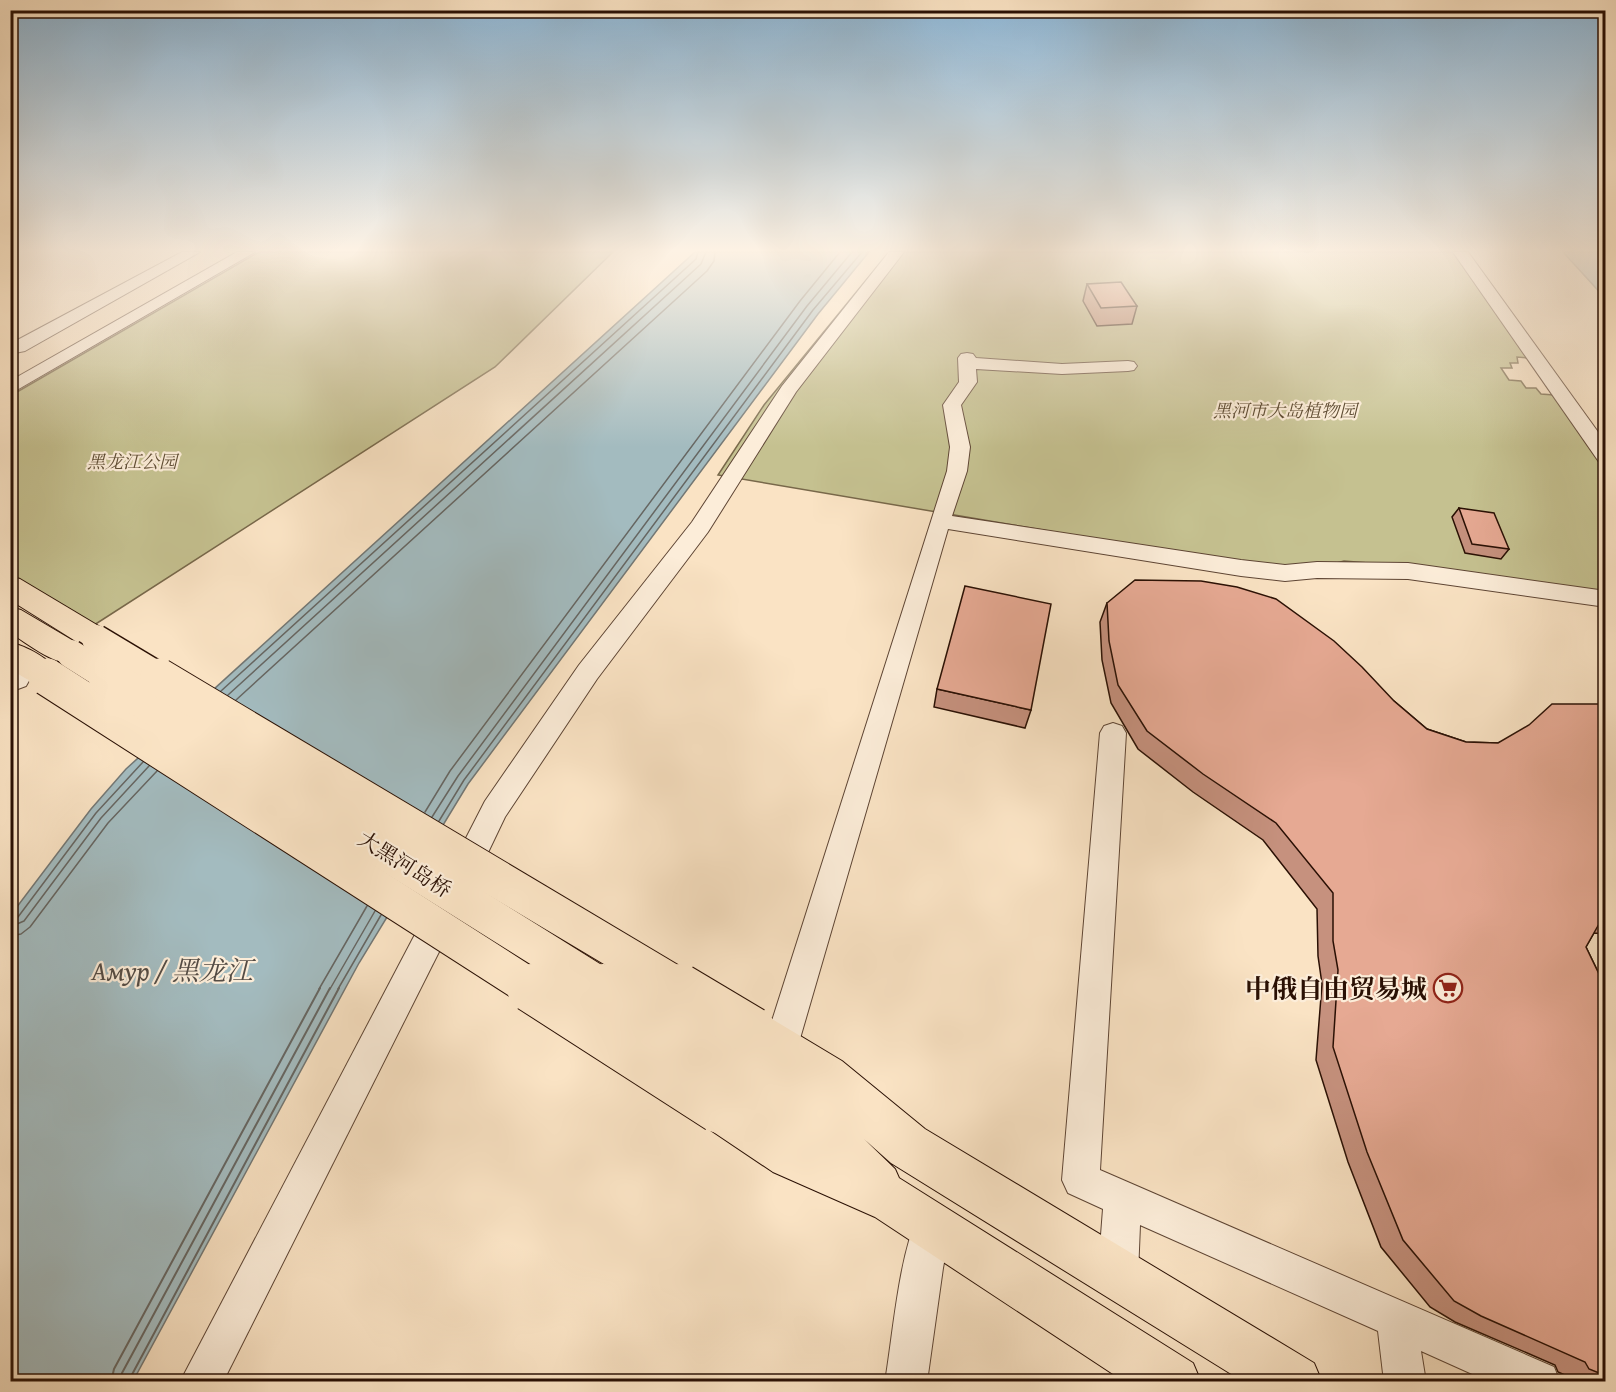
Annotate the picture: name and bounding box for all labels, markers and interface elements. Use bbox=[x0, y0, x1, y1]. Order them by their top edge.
park label: 黑河市大岛植物园 bbox=[1213, 397, 1360, 424]
park label: 黑龙江公园 bbox=[87, 448, 180, 475]
street label: 大黑河岛桥 bbox=[352, 823, 458, 905]
water label: Амур / 黑龙江 bbox=[90, 950, 257, 990]
place label: 中俄自由贸易城 bbox=[1245, 969, 1427, 1008]
supermarket icon: 中俄自由贸易城 bbox=[1432, 972, 1464, 1004]

